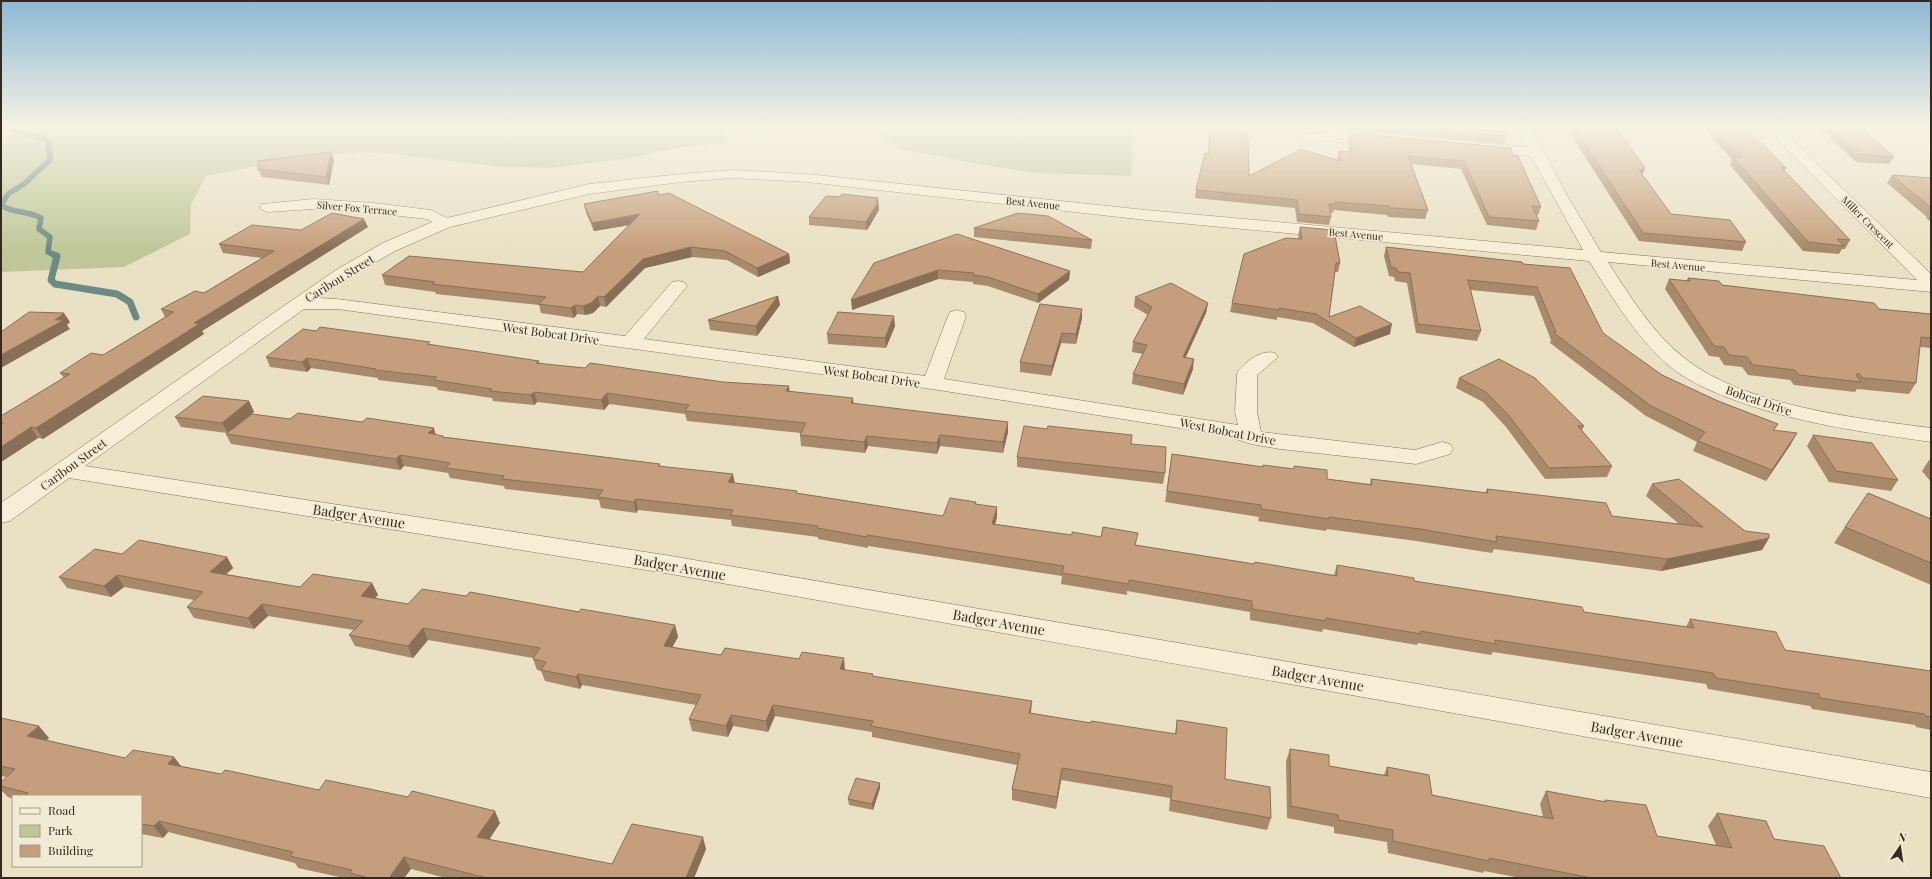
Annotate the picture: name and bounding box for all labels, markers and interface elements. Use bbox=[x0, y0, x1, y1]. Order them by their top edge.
street label: Best Avenue bbox=[1005, 193, 1061, 213]
street label: Miller Crescent bbox=[1839, 193, 1898, 252]
street label: Silver Fox Terrace bbox=[316, 198, 398, 218]
street label: Best Avenue bbox=[1328, 225, 1384, 243]
street label: Caribou Street bbox=[301, 250, 377, 306]
street label: Best Avenue bbox=[1650, 256, 1706, 274]
street label: West Bobcat Drive bbox=[501, 318, 600, 348]
street label: West Bobcat Drive bbox=[822, 361, 921, 391]
street label: Bobcat Drive bbox=[1724, 381, 1794, 419]
street label: West Bobcat Drive bbox=[1178, 414, 1277, 448]
street label: Caribou Street bbox=[36, 434, 110, 494]
street label: Badger Avenue bbox=[311, 499, 407, 533]
street label: Badger Avenue bbox=[632, 550, 728, 584]
street label: Badger Avenue bbox=[951, 605, 1047, 639]
street label: Badger Avenue bbox=[1270, 661, 1366, 695]
street label: Badger Avenue bbox=[1589, 717, 1685, 751]
legend bbox=[12, 795, 142, 867]
text: Road bbox=[48, 802, 75, 818]
text: Park bbox=[48, 822, 73, 838]
north arrow bbox=[1880, 827, 1920, 867]
text: N bbox=[1897, 829, 1908, 845]
text: Building bbox=[48, 842, 94, 858]

